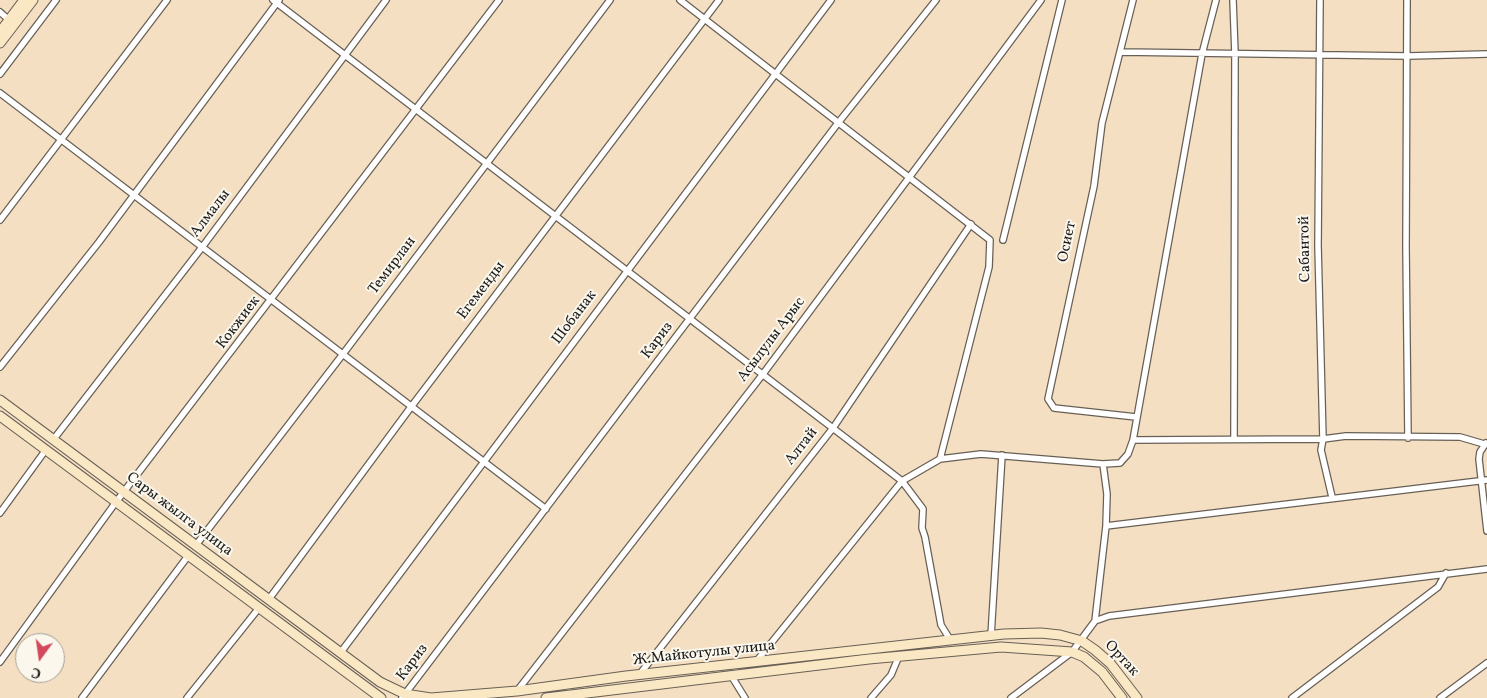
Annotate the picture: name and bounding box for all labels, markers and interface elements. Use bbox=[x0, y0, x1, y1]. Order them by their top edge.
street label: Алмалы bbox=[187, 187, 235, 241]
street label: Сабантой bbox=[1296, 216, 1316, 282]
street label: Осиет bbox=[1055, 220, 1081, 264]
street label: Темирлан bbox=[365, 234, 421, 298]
street label: Егеменды bbox=[454, 258, 510, 324]
street label: Шобанак bbox=[549, 287, 601, 349]
street label: Кокжиек bbox=[213, 293, 265, 353]
street label: Асылулы Арыс bbox=[734, 294, 810, 386]
street label: Кариз bbox=[638, 319, 678, 363]
street label: Алтай bbox=[782, 425, 822, 469]
street label: Сары жылга улица bbox=[122, 469, 236, 561]
north arrow bbox=[15, 633, 65, 683]
street label: Ортак bbox=[1100, 637, 1142, 681]
street label: Ж.Майкотулы улица bbox=[632, 638, 776, 670]
street label: Кариз bbox=[393, 641, 433, 685]
text: С bbox=[30, 662, 43, 682]

